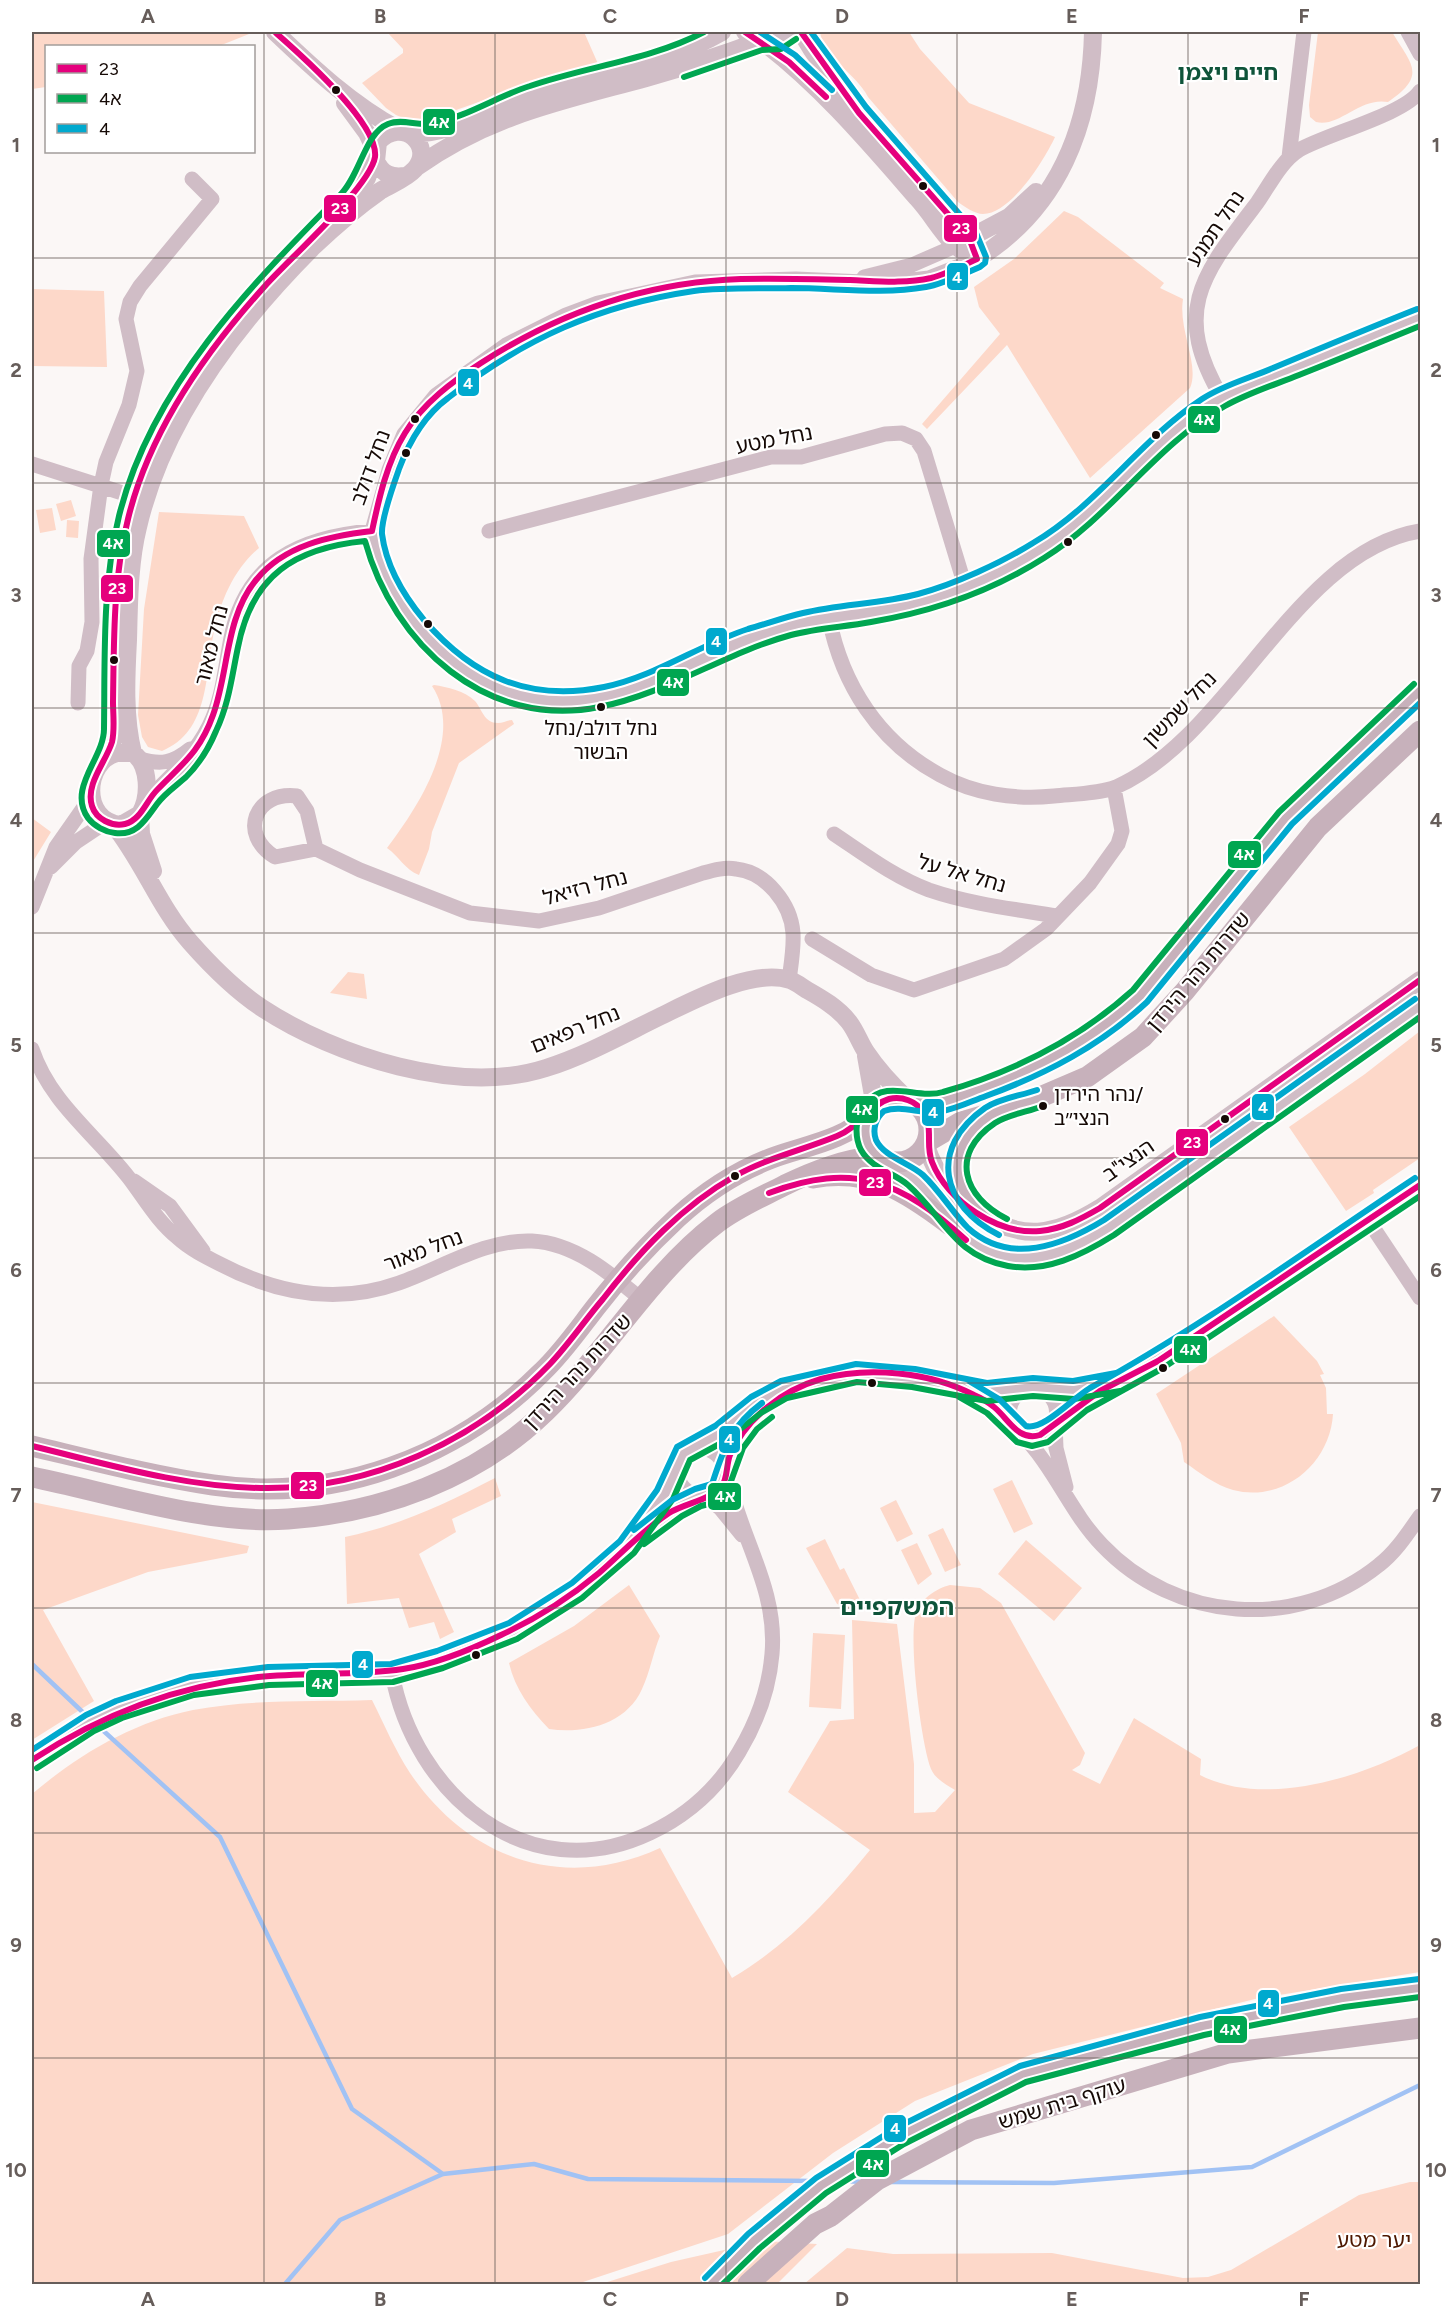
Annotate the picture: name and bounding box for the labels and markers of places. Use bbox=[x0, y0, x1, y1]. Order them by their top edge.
unlabelled marker bbox=[330, 84, 342, 96]
unlabelled marker bbox=[917, 180, 929, 192]
unlabelled marker bbox=[409, 413, 421, 425]
unlabelled marker bbox=[1150, 429, 1162, 441]
unlabelled marker bbox=[400, 447, 412, 459]
unlabelled marker bbox=[1062, 536, 1074, 548]
unlabelled marker bbox=[422, 618, 434, 630]
unlabelled marker bbox=[108, 654, 120, 666]
marker: נחל דולב/נחל הבשור bbox=[595, 701, 607, 713]
place label: נחל דולב/נחל הבשור bbox=[544, 716, 658, 764]
place label: נהר הירדן/ הנצי״ב bbox=[1054, 1082, 1143, 1130]
marker: נהר הירדן/ הנצי״ב bbox=[1037, 1100, 1049, 1112]
unlabelled marker bbox=[1219, 1113, 1231, 1125]
unlabelled marker bbox=[729, 1170, 741, 1182]
unlabelled marker bbox=[1157, 1362, 1169, 1374]
unlabelled marker bbox=[866, 1377, 878, 1389]
unlabelled marker bbox=[470, 1649, 482, 1661]

